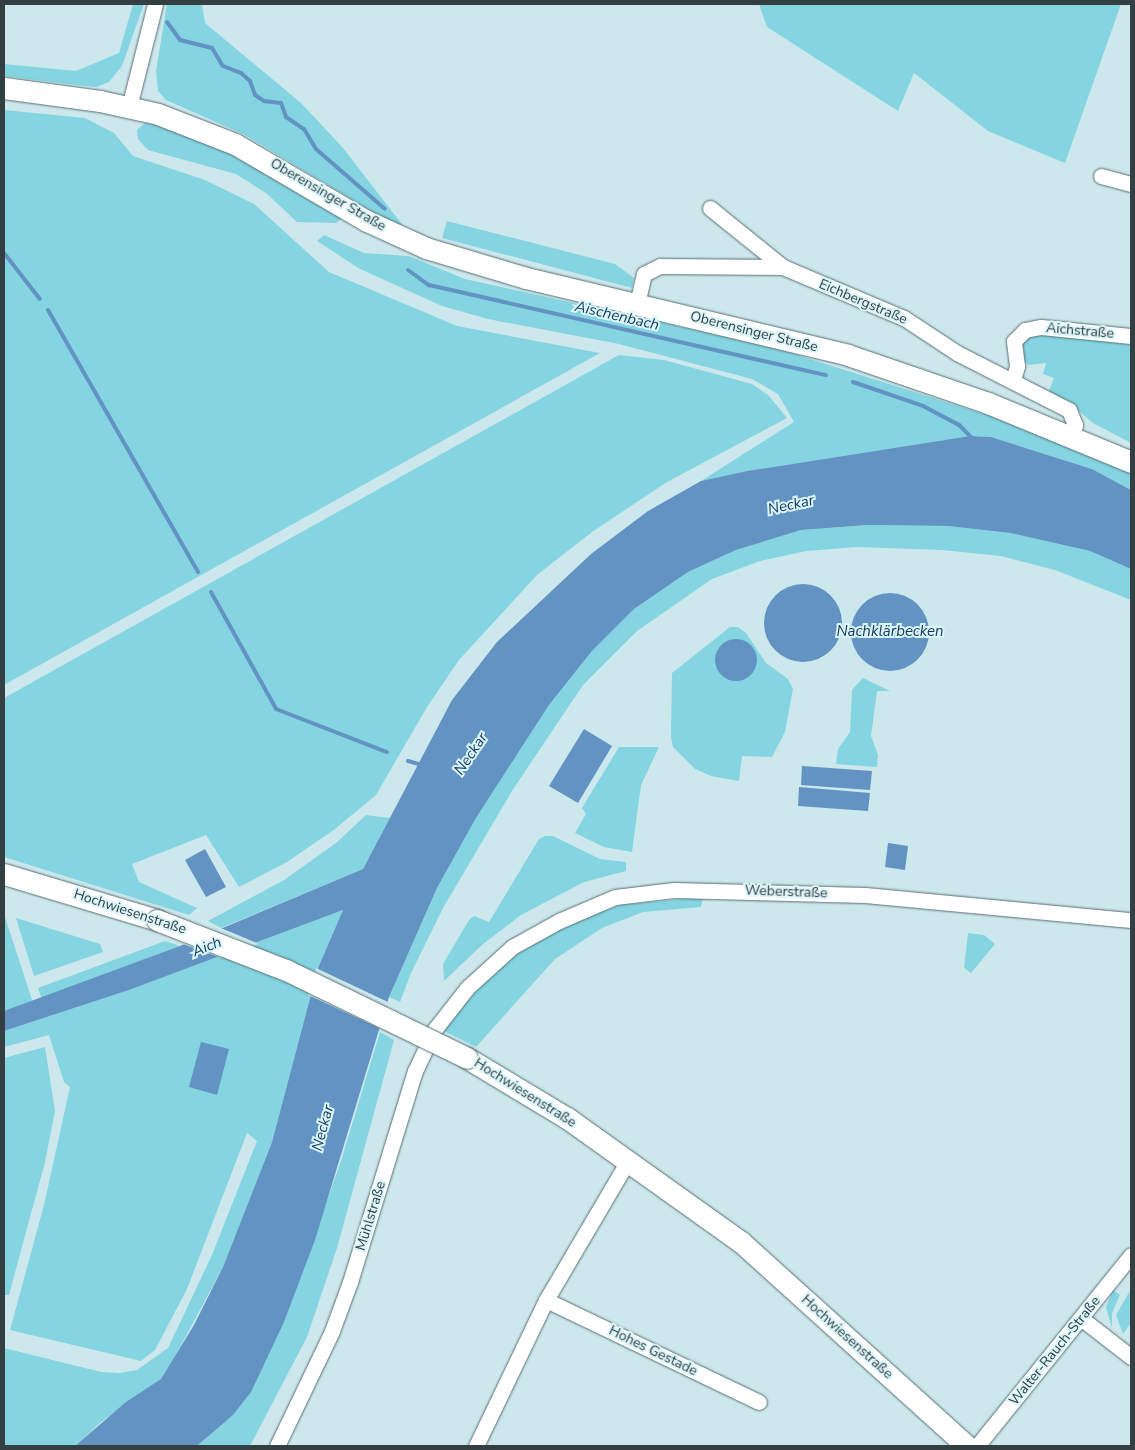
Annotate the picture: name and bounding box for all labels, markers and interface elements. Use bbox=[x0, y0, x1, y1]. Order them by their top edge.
street label: Oberensinger Straße bbox=[267, 155, 389, 235]
street label: Eichbergstraße bbox=[816, 276, 910, 328]
water label: Aischenbach bbox=[573, 298, 661, 334]
street label: Oberensinger Straße bbox=[689, 308, 819, 356]
street label: Aichstraße bbox=[1045, 320, 1115, 342]
water label: Neckar bbox=[766, 491, 816, 519]
water label: Nachklärbecken bbox=[836, 623, 944, 641]
water label: Neckar bbox=[450, 730, 492, 778]
street label: Weberstraße bbox=[744, 882, 828, 902]
street label: Hochwiesenstraße bbox=[72, 886, 188, 938]
water label: Aich bbox=[190, 933, 224, 961]
street label: Hochwiesenstraße bbox=[471, 1055, 579, 1131]
water label: Neckar bbox=[308, 1103, 338, 1153]
street label: Mühlstraße bbox=[352, 1179, 390, 1253]
street label: Hochwiesenstraße bbox=[798, 1291, 896, 1383]
street label: Walter-Rauch-Straße bbox=[1006, 1293, 1104, 1409]
street label: Hohes Gestade bbox=[606, 1322, 700, 1380]

